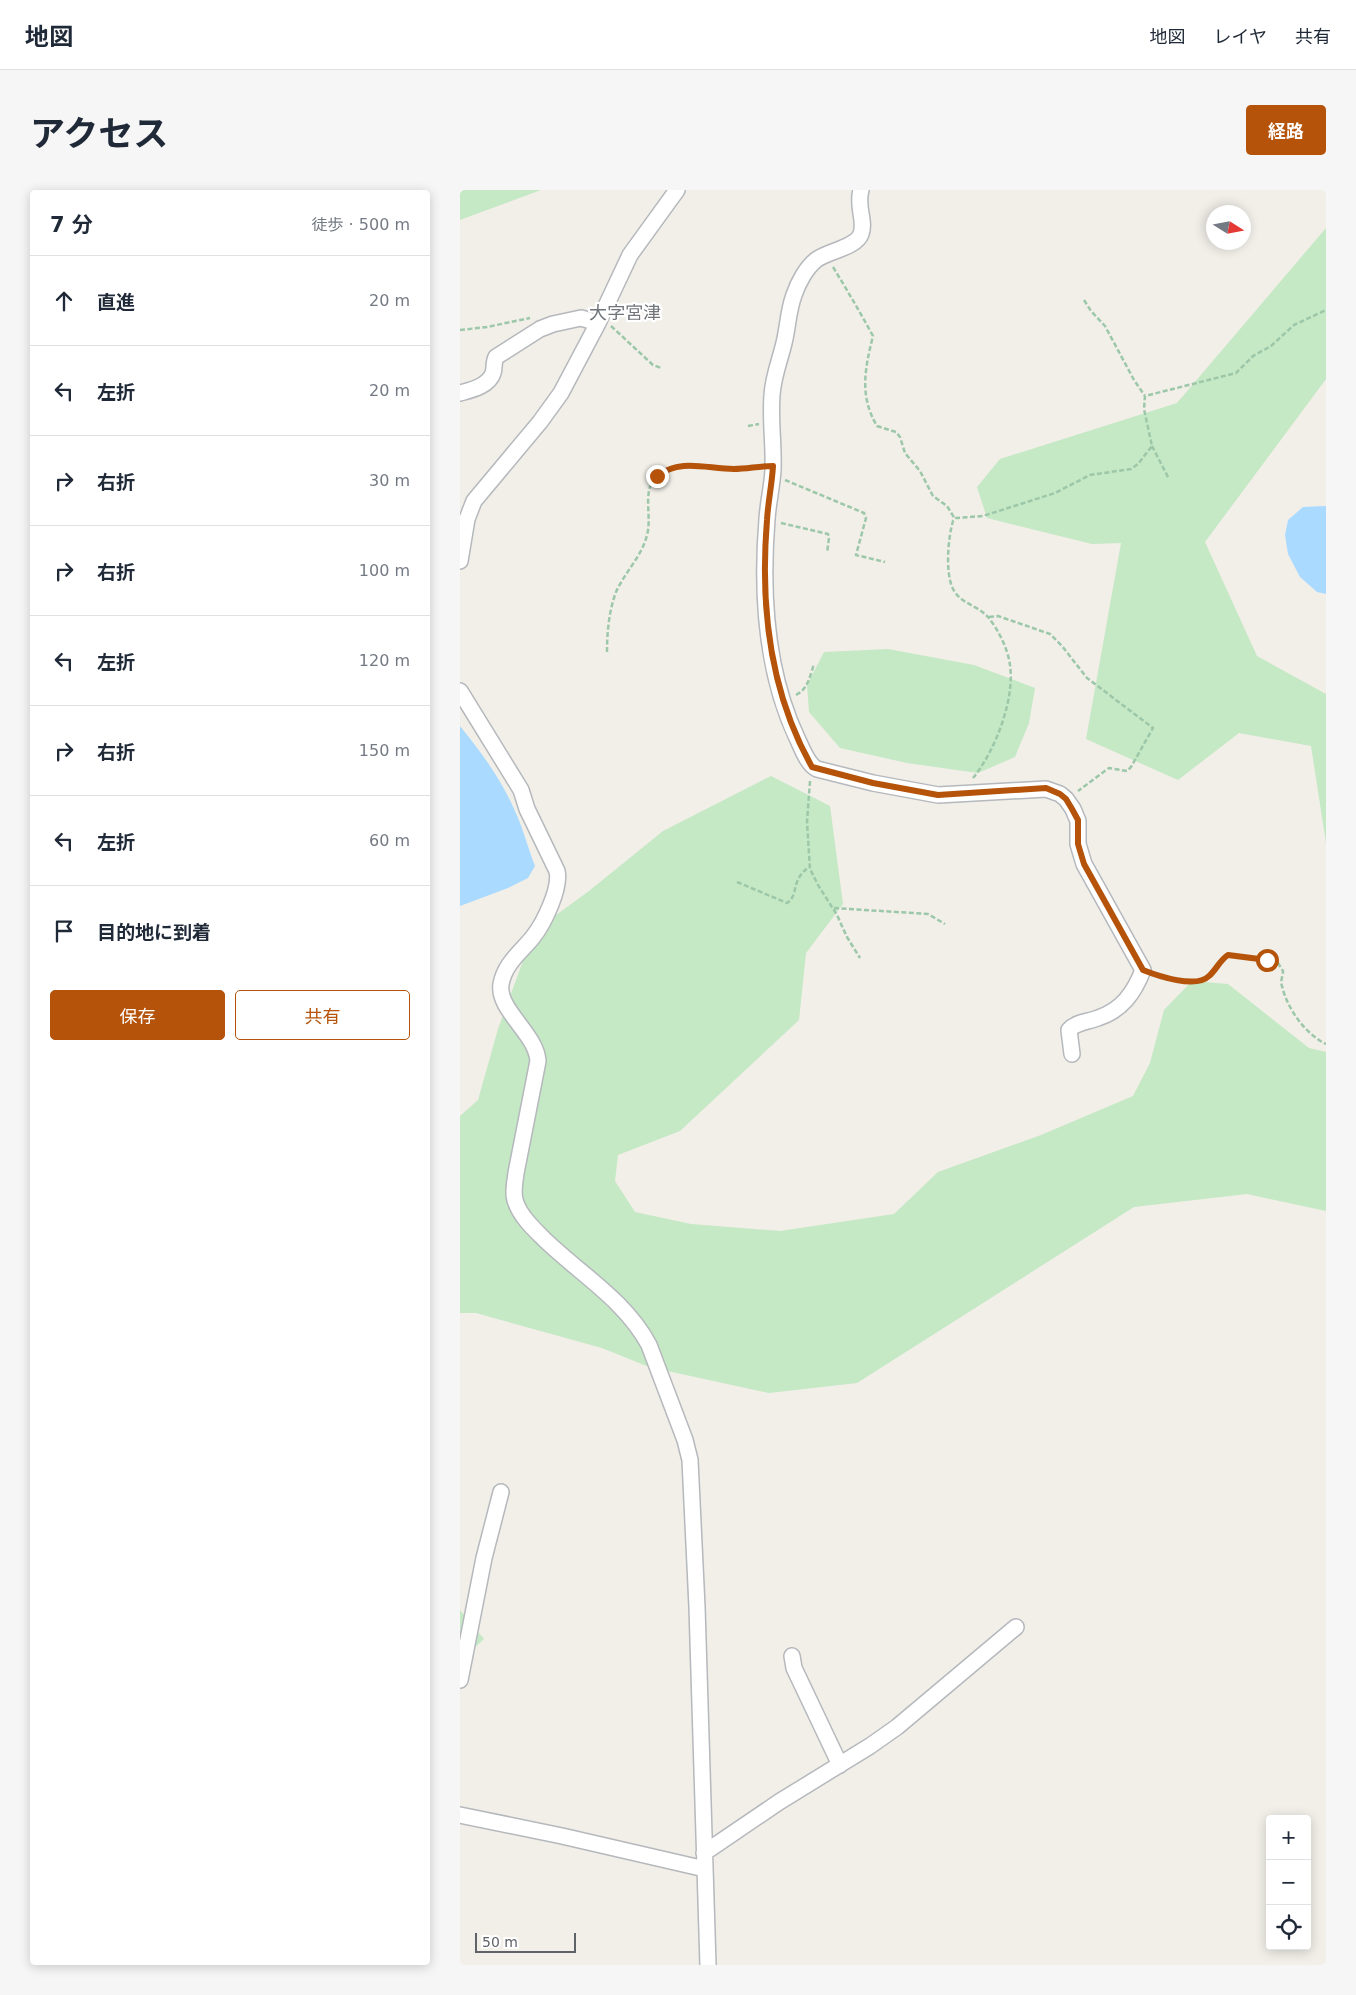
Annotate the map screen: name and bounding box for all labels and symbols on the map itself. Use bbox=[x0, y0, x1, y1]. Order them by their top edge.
north arrow bbox=[1206, 205, 1251, 250]
district label: 大字宮津 bbox=[589, 302, 661, 323]
route end bbox=[646, 465, 669, 488]
route start bbox=[1256, 949, 1279, 972]
scale bar bbox=[475, 1930, 576, 1953]

